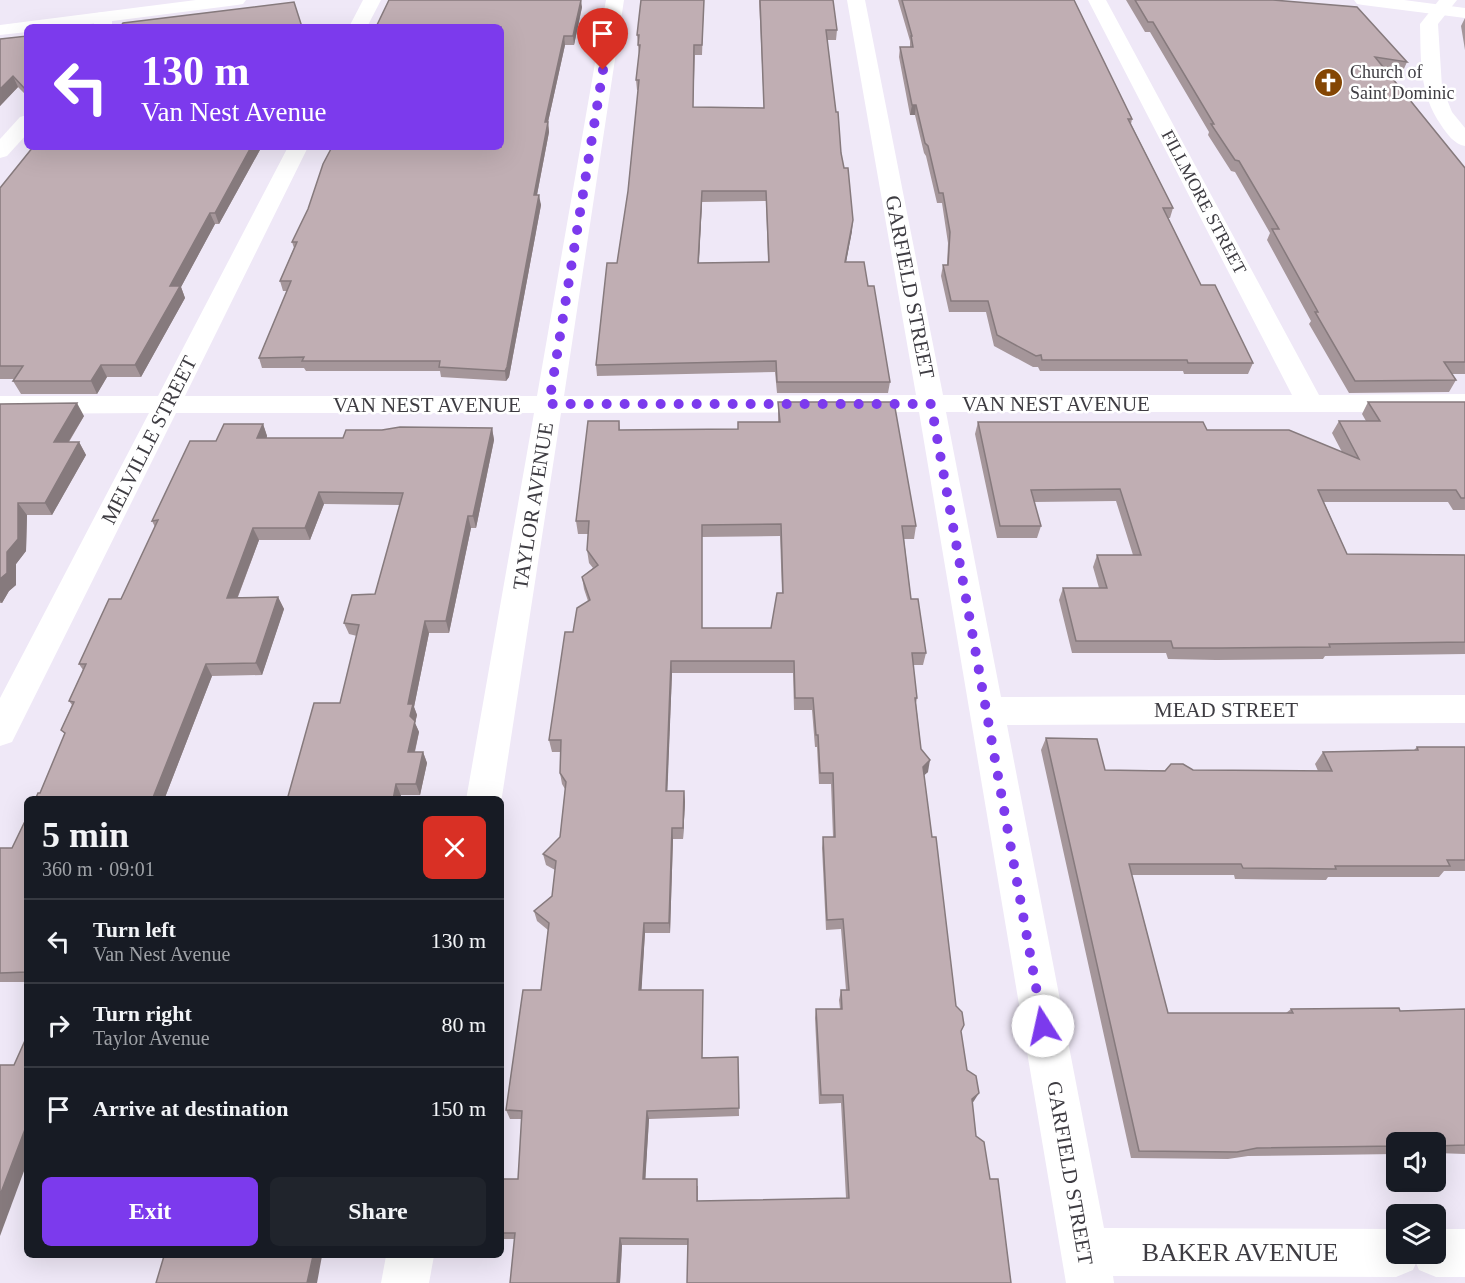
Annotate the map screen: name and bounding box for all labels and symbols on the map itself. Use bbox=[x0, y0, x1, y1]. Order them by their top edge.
pin bbox=[577, 8, 628, 70]
place label: Church of Saint Dominic bbox=[1350, 62, 1455, 103]
church icon: Church of Saint Dominic bbox=[1313, 66, 1345, 98]
street label: FILLMORE STREET bbox=[1157, 126, 1251, 278]
street label: GARFIELD STREET bbox=[880, 193, 940, 381]
street label: MELVILLE STREET bbox=[96, 352, 202, 528]
street label: VAN NEST AVENUE bbox=[962, 392, 1150, 416]
street label: VAN NEST AVENUE bbox=[333, 393, 521, 417]
street label: TAYLOR AVENUE bbox=[508, 421, 558, 591]
street label: MEAD STREET bbox=[1154, 698, 1298, 722]
position arrow bbox=[1011, 994, 1075, 1058]
street label: GARFIELD STREET bbox=[1042, 1079, 1098, 1267]
street label: BAKER AVENUE bbox=[1142, 1238, 1338, 1267]

